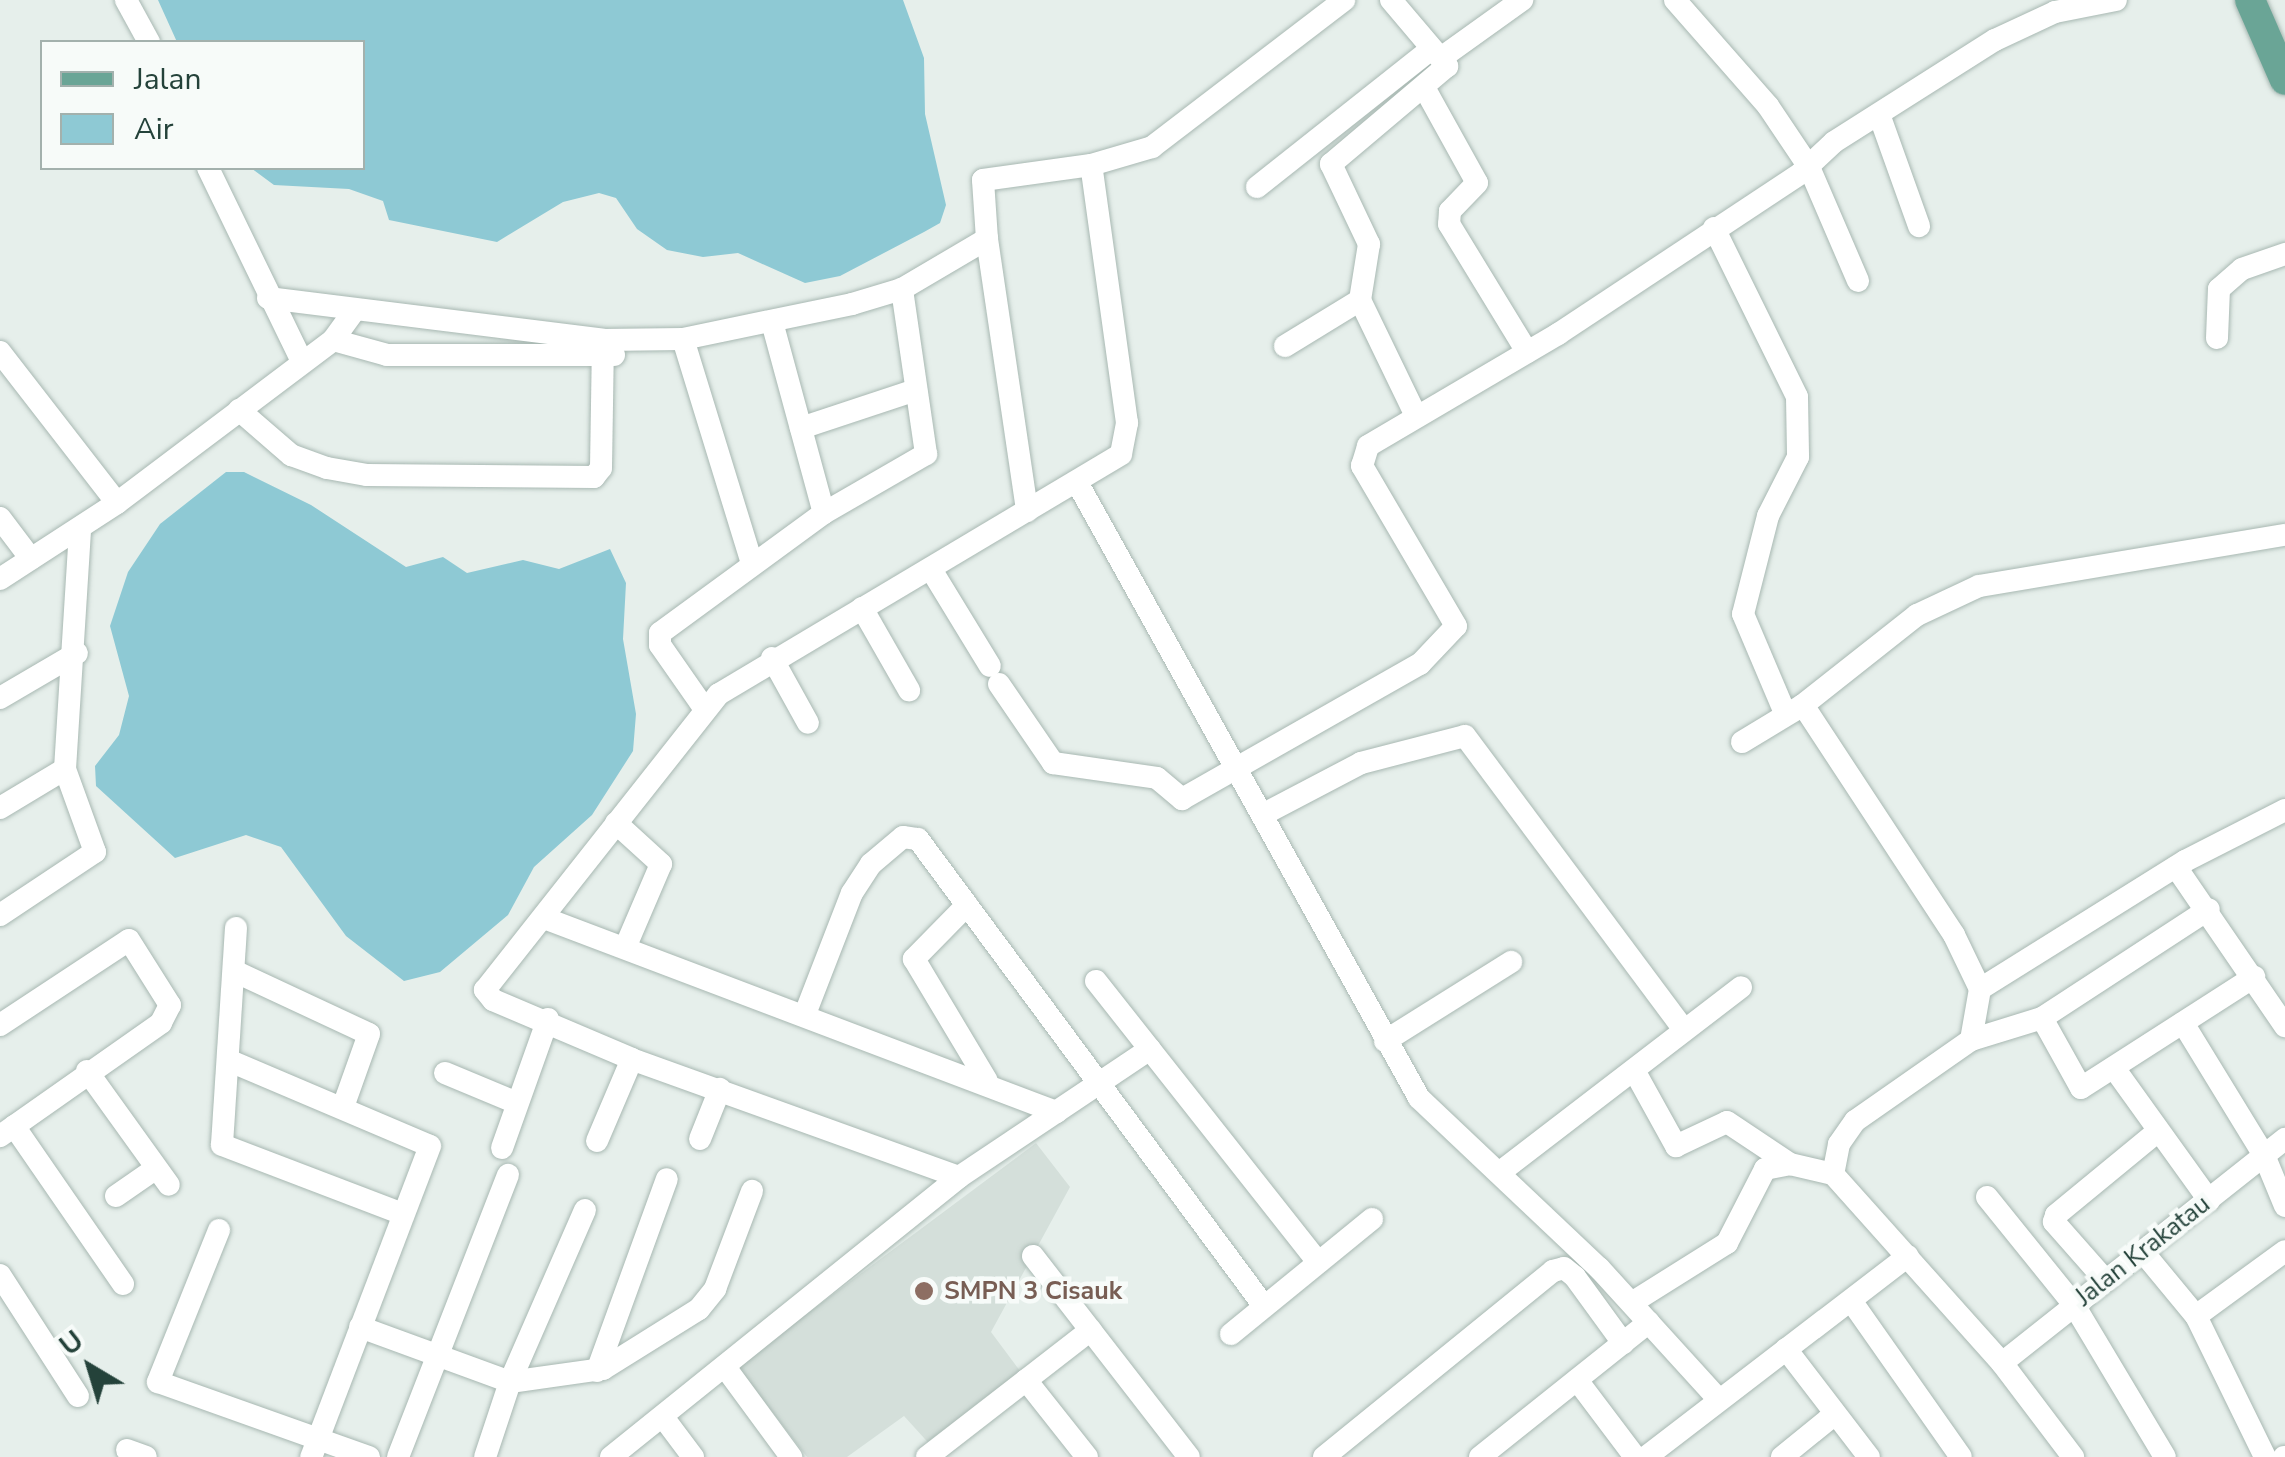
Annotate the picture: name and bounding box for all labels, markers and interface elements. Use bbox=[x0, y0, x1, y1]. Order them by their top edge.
legend bbox=[40, 40, 365, 170]
text: Jalan bbox=[134, 59, 201, 100]
text: Air bbox=[134, 109, 174, 150]
street label: Jalan Krakatau bbox=[2070, 1189, 2216, 1313]
place label: SMPN 3 Cisauk bbox=[944, 1276, 1122, 1306]
marker: SMPN 3 Cisauk bbox=[913, 1280, 935, 1302]
north arrow bbox=[40, 1317, 140, 1417]
text: U bbox=[52, 1322, 91, 1365]

